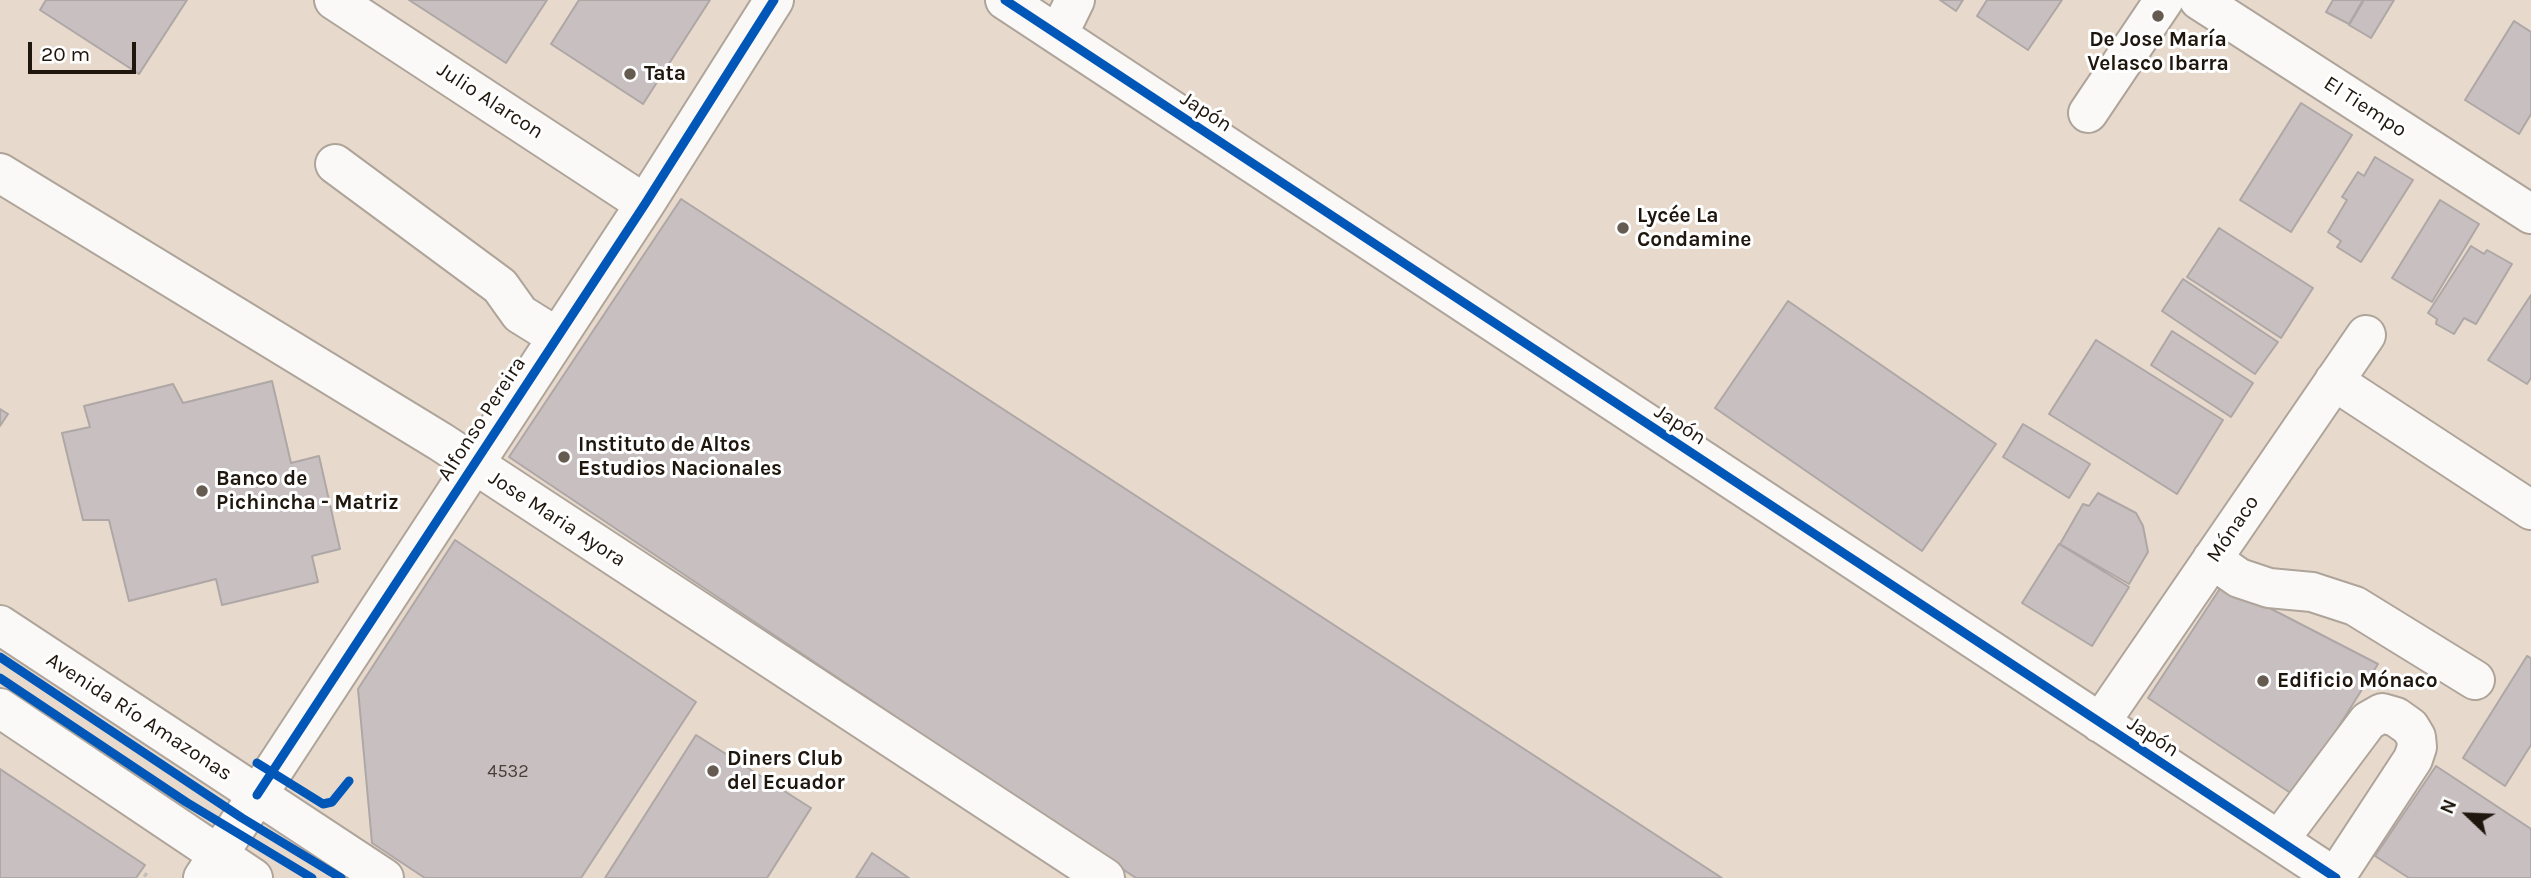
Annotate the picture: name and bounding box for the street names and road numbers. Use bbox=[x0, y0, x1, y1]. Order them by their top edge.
street label: Julio Alarcon bbox=[432, 57, 548, 145]
street label: El Tiempo bbox=[2319, 71, 2411, 143]
street label: Japón bbox=[1175, 86, 1237, 138]
street label: Alfonso Pereira bbox=[432, 352, 532, 486]
street label: Japón bbox=[1649, 399, 1711, 451]
street label: Jose Maria Ayora bbox=[484, 465, 630, 573]
street label: Mónaco bbox=[2201, 491, 2265, 567]
street label: Avenida Río Amazonas bbox=[41, 647, 237, 787]
street label: Japón bbox=[2122, 711, 2184, 763]

